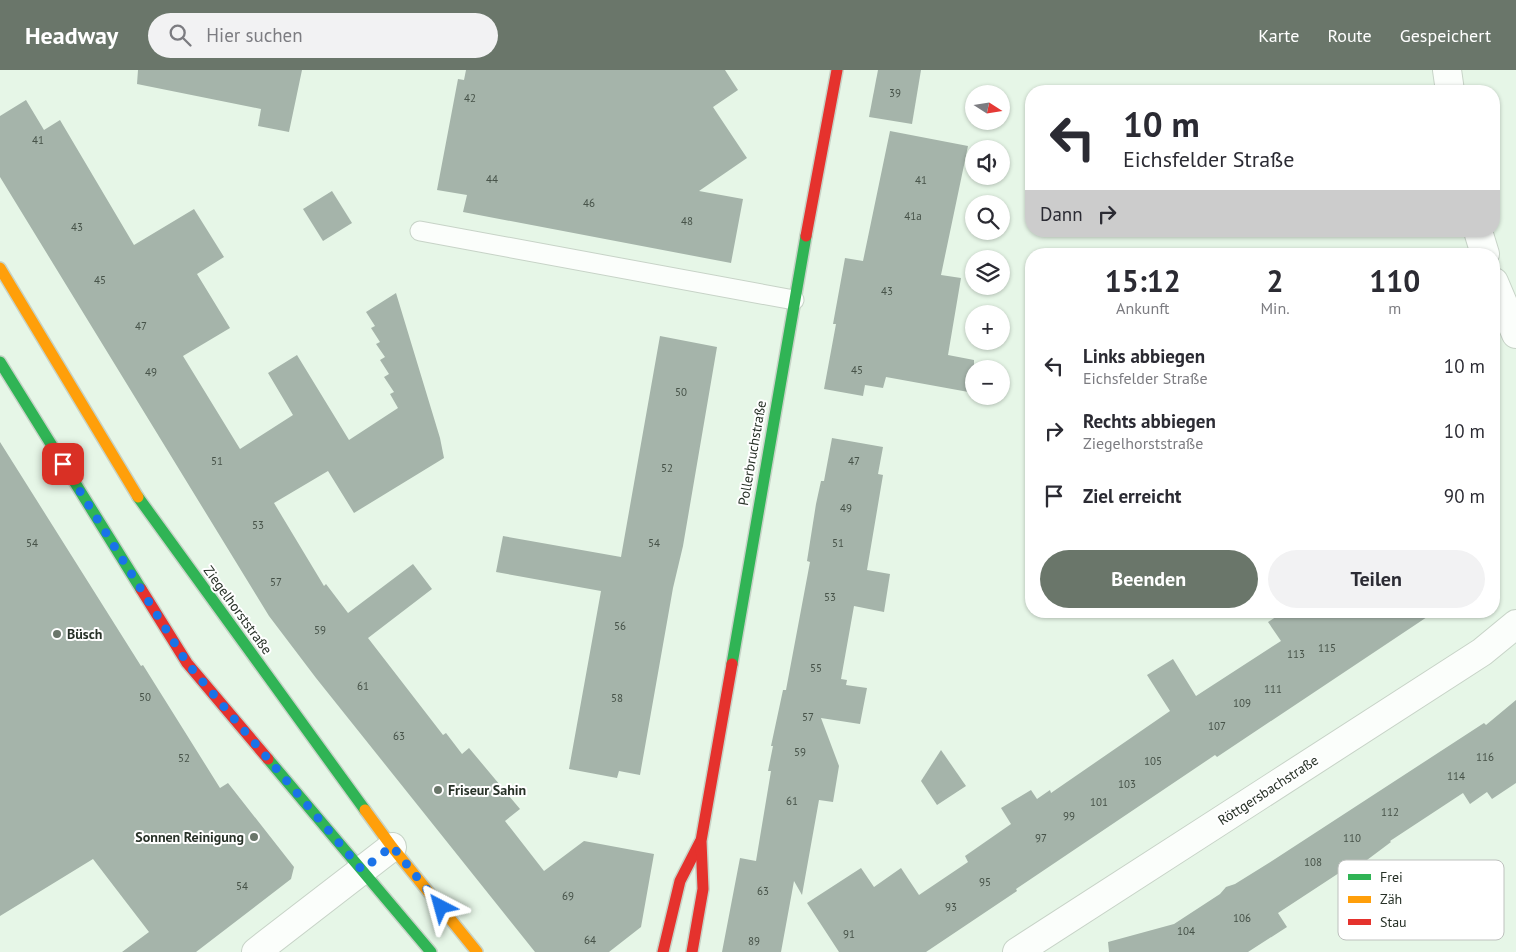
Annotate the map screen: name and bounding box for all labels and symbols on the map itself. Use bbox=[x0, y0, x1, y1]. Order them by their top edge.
north arrow bbox=[965, 85, 1010, 130]
house number: 39 bbox=[889, 86, 901, 100]
house number: 42 bbox=[464, 91, 476, 105]
house number: 41 bbox=[32, 133, 44, 147]
house number: 44 bbox=[486, 172, 498, 186]
house number: 41 bbox=[915, 173, 927, 187]
house number: 46 bbox=[583, 196, 595, 210]
house number: 41a bbox=[904, 209, 922, 223]
house number: 48 bbox=[681, 214, 693, 228]
house number: 43 bbox=[71, 220, 83, 234]
house number: 45 bbox=[94, 273, 106, 287]
house number: 43 bbox=[881, 284, 893, 298]
house number: 47 bbox=[135, 319, 147, 333]
house number: 45 bbox=[851, 363, 863, 377]
house number: 49 bbox=[145, 365, 157, 379]
house number: 50 bbox=[675, 385, 687, 399]
street label: Pollerbruchstraße bbox=[734, 399, 770, 507]
pin bbox=[42, 443, 84, 485]
house number: 51 bbox=[211, 454, 223, 468]
house number: 47 bbox=[848, 454, 860, 468]
house number: 52 bbox=[661, 461, 673, 475]
house number: 49 bbox=[840, 501, 852, 515]
house number: 53 bbox=[252, 518, 264, 532]
house number: 54 bbox=[26, 536, 38, 550]
house number: 54 bbox=[648, 536, 660, 550]
house number: 51 bbox=[832, 536, 844, 550]
street label: Ziegelhorststraße bbox=[200, 562, 276, 658]
house number: 57 bbox=[270, 575, 282, 589]
house number: 53 bbox=[824, 590, 836, 604]
house number: 56 bbox=[614, 619, 626, 633]
house number: 59 bbox=[314, 623, 326, 637]
place label: Büsch bbox=[67, 625, 102, 643]
marker: Büsch bbox=[51, 628, 63, 640]
house number: 115 bbox=[1318, 641, 1336, 655]
house number: 113 bbox=[1287, 647, 1305, 661]
house number: 55 bbox=[810, 661, 822, 675]
house number: 61 bbox=[357, 679, 369, 693]
house number: 111 bbox=[1264, 682, 1282, 696]
house number: 50 bbox=[139, 690, 151, 704]
house number: 58 bbox=[611, 691, 623, 705]
house number: 109 bbox=[1233, 696, 1251, 710]
house number: 57 bbox=[802, 710, 814, 724]
house number: 107 bbox=[1208, 719, 1226, 733]
house number: 63 bbox=[393, 729, 405, 743]
house number: 59 bbox=[794, 745, 806, 759]
house number: 116 bbox=[1476, 750, 1494, 764]
house number: 52 bbox=[178, 751, 190, 765]
street label: Röttgersbachstraße bbox=[1214, 751, 1322, 829]
house number: 105 bbox=[1144, 754, 1162, 768]
house number: 114 bbox=[1447, 769, 1465, 783]
house number: 103 bbox=[1118, 777, 1136, 791]
place label: Friseur Sahin bbox=[448, 781, 526, 799]
marker: Friseur Sahin bbox=[432, 784, 444, 796]
house number: 61 bbox=[786, 794, 798, 808]
house number: 101 bbox=[1090, 795, 1108, 809]
house number: 112 bbox=[1381, 805, 1399, 819]
house number: 99 bbox=[1063, 809, 1075, 823]
place label: Sonnen Reinigung bbox=[135, 828, 244, 846]
marker: Sonnen Reinigung bbox=[248, 831, 260, 843]
house number: 97 bbox=[1035, 831, 1047, 845]
house number: 110 bbox=[1343, 831, 1361, 845]
house number: 108 bbox=[1304, 855, 1322, 869]
legend bbox=[1338, 860, 1504, 940]
text: Frei bbox=[1380, 868, 1403, 886]
house number: 95 bbox=[979, 875, 991, 889]
house number: 54 bbox=[236, 879, 248, 893]
position arrow bbox=[414, 880, 466, 932]
house number: 63 bbox=[757, 884, 769, 898]
house number: 69 bbox=[562, 889, 574, 903]
text: Zäh bbox=[1380, 890, 1402, 908]
house number: 93 bbox=[945, 900, 957, 914]
house number: 106 bbox=[1233, 911, 1251, 925]
text: Stau bbox=[1380, 913, 1407, 931]
house number: 104 bbox=[1177, 924, 1195, 938]
house number: 91 bbox=[843, 927, 855, 941]
house number: 64 bbox=[584, 933, 596, 947]
house number: 89 bbox=[748, 934, 760, 948]

